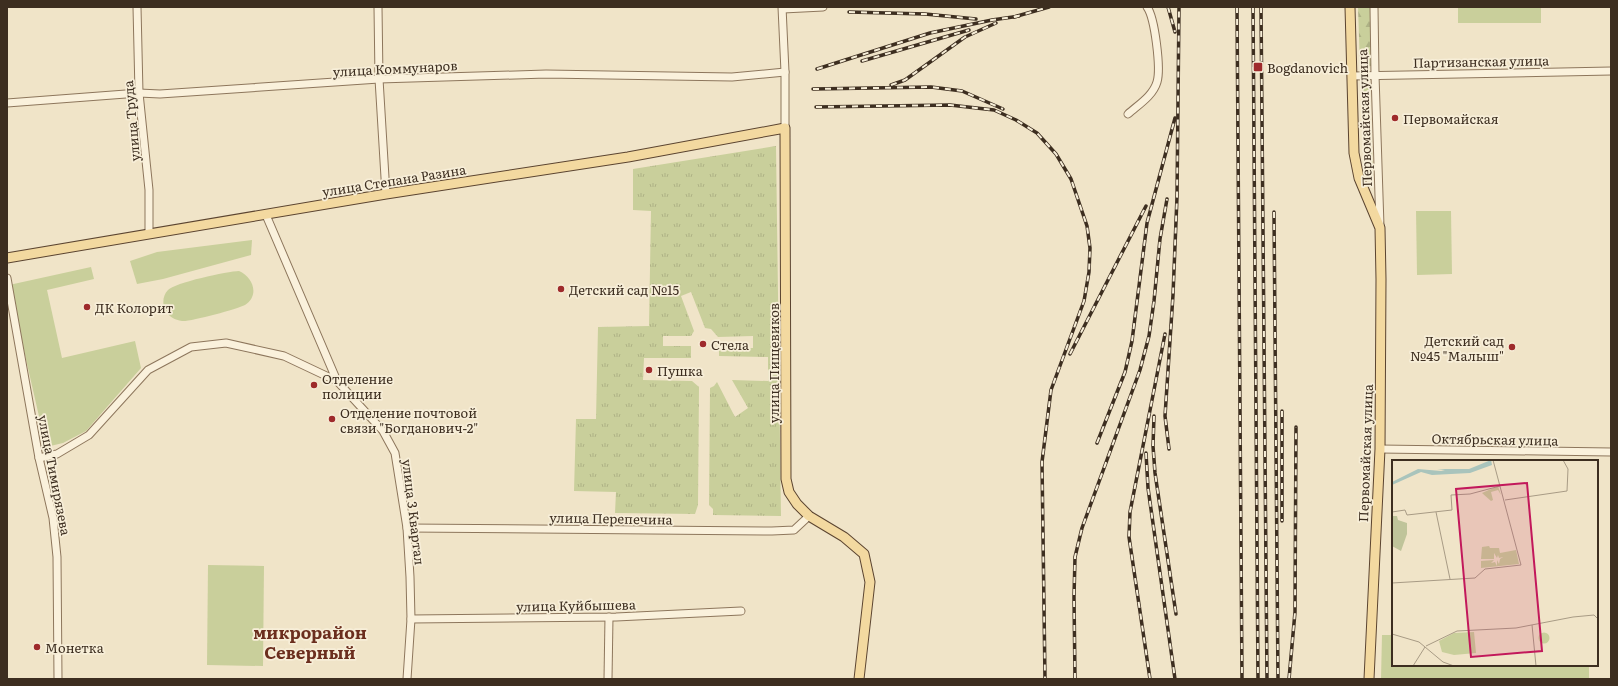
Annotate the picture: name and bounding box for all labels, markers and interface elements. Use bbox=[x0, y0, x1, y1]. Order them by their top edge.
street label: Первомайская улица bbox=[1352, 49, 1376, 187]
street label: Партизанская улица bbox=[1413, 50, 1549, 72]
street label: улица Коммунаров bbox=[332, 55, 458, 81]
place label: Bogdanovich bbox=[1267, 58, 1348, 77]
marker: Bogdanovich bbox=[1252, 61, 1264, 73]
street label: улица Труда bbox=[118, 80, 144, 162]
place label: Первомайская bbox=[1403, 109, 1499, 128]
marker: Первомайская bbox=[1390, 113, 1400, 123]
street label: улица Степана Разина bbox=[321, 159, 467, 201]
place label: Детский сад №15 bbox=[569, 280, 680, 299]
marker: Детский сад №15 bbox=[556, 284, 566, 294]
place label: ДК Колорит bbox=[95, 298, 174, 317]
marker: ДК Колорит bbox=[82, 302, 92, 312]
street label: улица Пищевиков bbox=[764, 303, 783, 423]
place label: Детский сад №45 "Малыш" bbox=[1410, 331, 1504, 365]
place label: Стела bbox=[711, 335, 749, 354]
marker: Стела bbox=[698, 339, 708, 349]
marker: Детский сад №45 "Малыш" bbox=[1507, 342, 1517, 352]
place label: Пушка bbox=[657, 361, 703, 380]
marker: Пушка bbox=[644, 365, 654, 375]
place label: Отделение полиции bbox=[322, 369, 393, 403]
marker: Отделение полиции bbox=[309, 380, 319, 390]
street label: Первомайская улица bbox=[1353, 384, 1377, 522]
place label: Отделение почтовой связи "Богданович-2" bbox=[340, 403, 478, 437]
street label: улица Тимирязева bbox=[34, 413, 76, 537]
marker: Отделение почтовой связи "Богданович-2" bbox=[327, 414, 337, 424]
street label: Октябрьская улица bbox=[1432, 428, 1558, 450]
street label: улица 3 Квартал bbox=[398, 458, 430, 566]
inset map bbox=[1392, 460, 1598, 666]
street label: улица Перепечина bbox=[549, 507, 673, 529]
street label: улица Куйбышева bbox=[516, 594, 636, 616]
district label: микрорайон Северный bbox=[253, 619, 367, 664]
place label: Монетка bbox=[45, 638, 104, 657]
marker: Монетка bbox=[32, 642, 42, 652]

